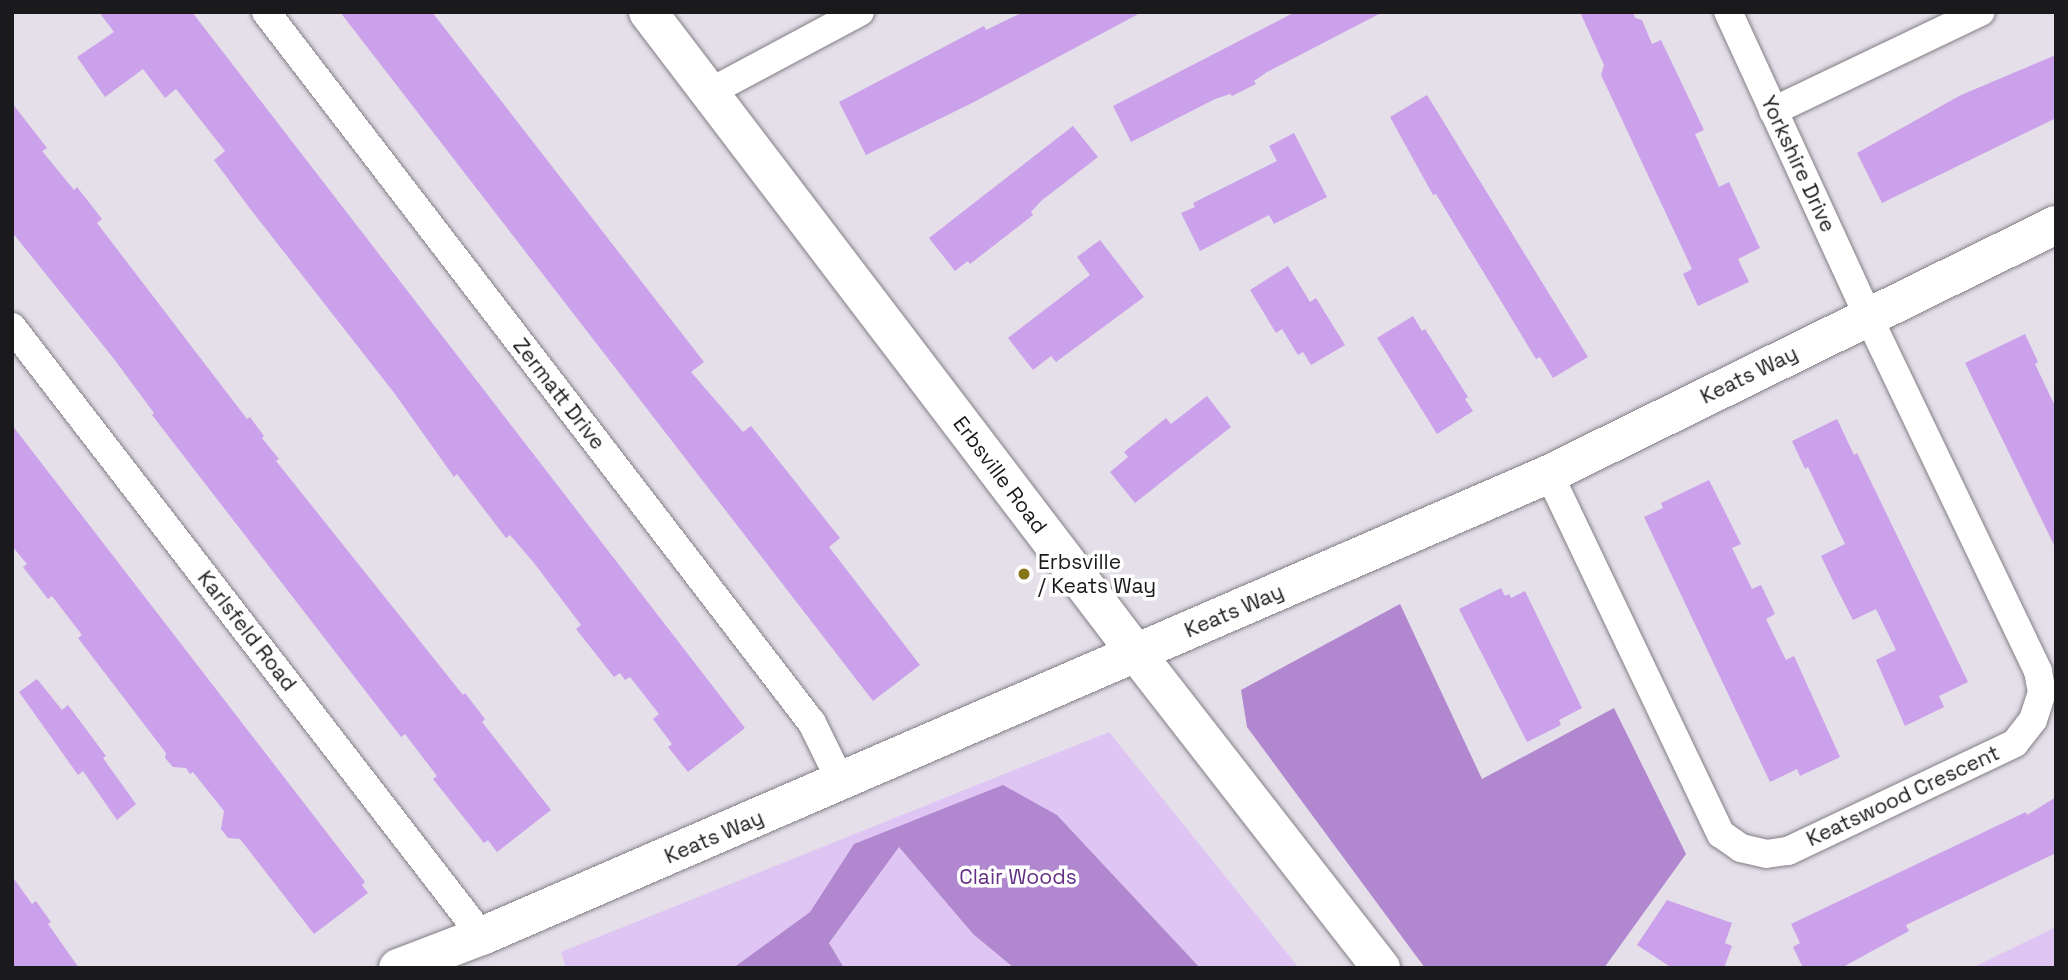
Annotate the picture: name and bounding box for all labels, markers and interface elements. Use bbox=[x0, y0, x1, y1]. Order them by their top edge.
street label: Yorkshire Drive bbox=[1755, 92, 1841, 236]
street label: Zermatt Drive bbox=[508, 333, 610, 455]
street label: Keats Way bbox=[1696, 341, 1802, 409]
street label: Erbsville Road bbox=[948, 411, 1052, 539]
place label: Erbsville / Keats Way bbox=[1038, 549, 1156, 599]
street label: Karlsfeld Road bbox=[192, 566, 302, 696]
marker: Erbsville / Keats Way bbox=[1016, 566, 1032, 582]
street label: Keats Way bbox=[1181, 579, 1287, 643]
street label: Keatswood Crescent bbox=[1803, 740, 2003, 852]
street label: Keats Way bbox=[661, 805, 767, 869]
park label: Clair Woods bbox=[959, 864, 1077, 890]

